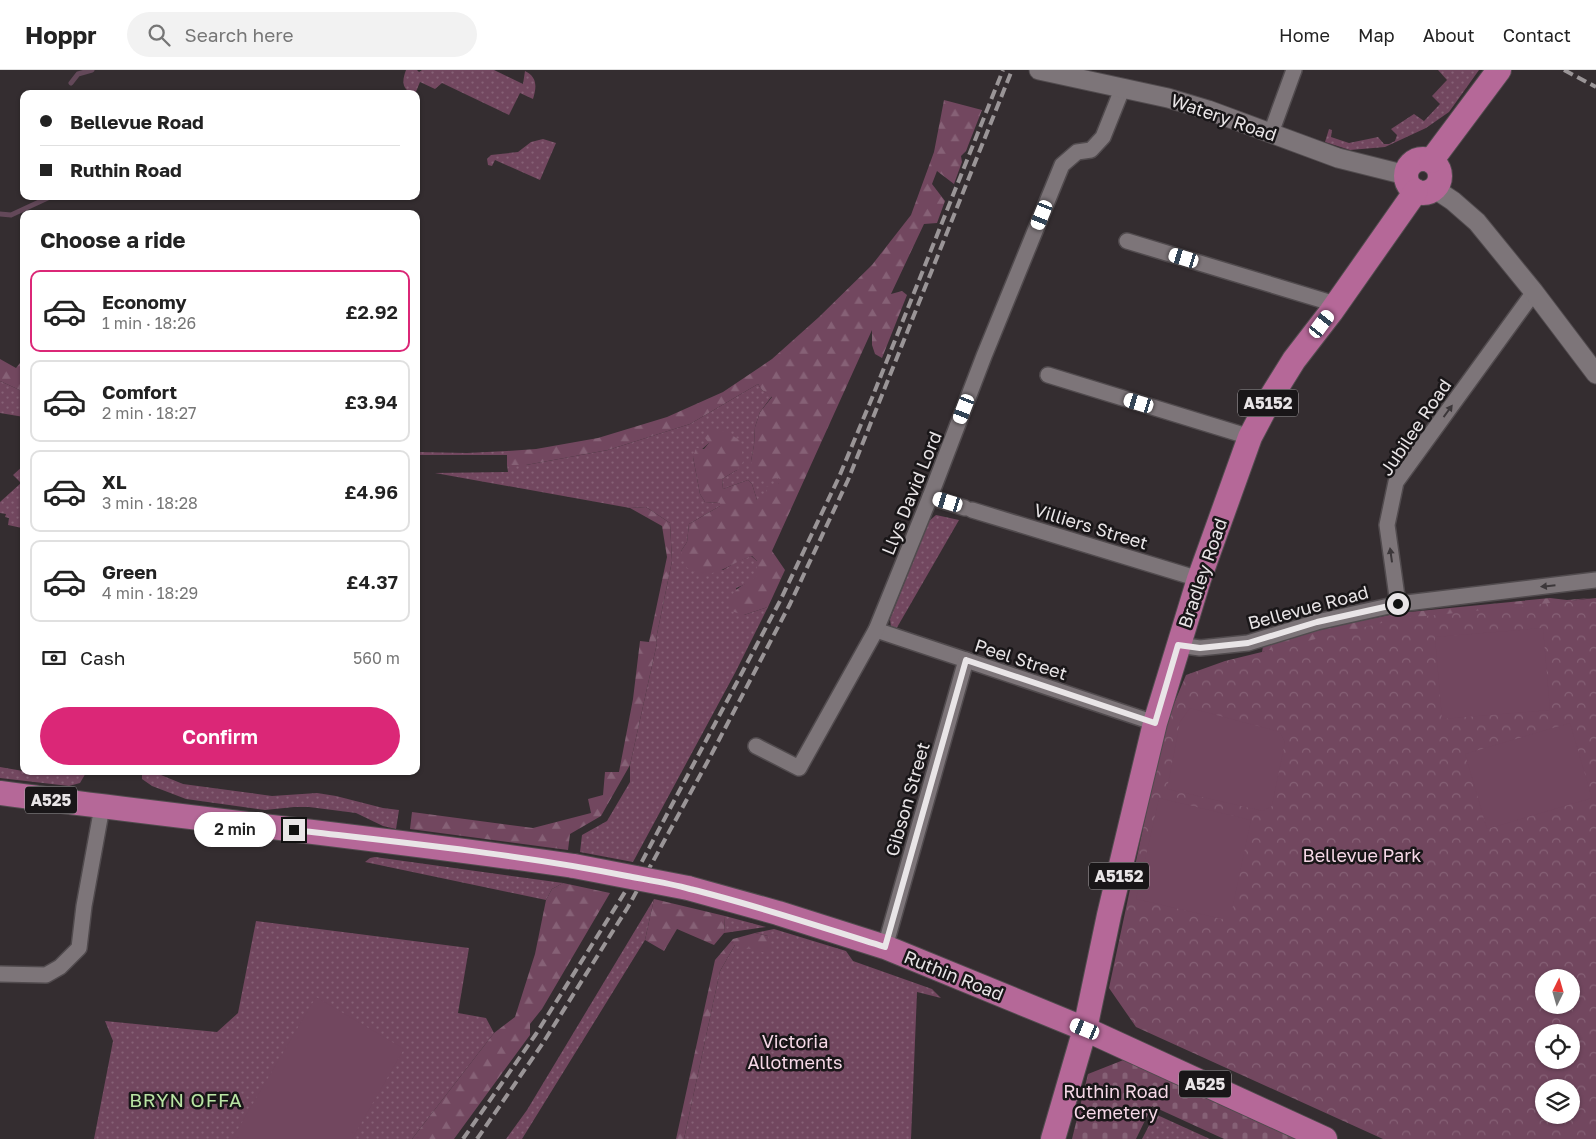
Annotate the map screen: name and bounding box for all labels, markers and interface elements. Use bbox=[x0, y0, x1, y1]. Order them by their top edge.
search box bbox=[127, 12, 477, 57]
text: Hoppr bbox=[25, 20, 97, 49]
icon: search bbox=[145, 21, 173, 49]
text: Search here bbox=[185, 23, 293, 46]
text: Home bbox=[1279, 24, 1330, 46]
text: Map bbox=[1358, 24, 1395, 46]
text: About bbox=[1423, 24, 1475, 46]
text: Contact bbox=[1503, 24, 1571, 46]
street label: Watery Road bbox=[1168, 89, 1280, 145]
text: Bellevue Road bbox=[70, 110, 204, 133]
text: Ruthin Road bbox=[70, 158, 182, 181]
car bbox=[1029, 198, 1054, 232]
text: Choose a ride bbox=[40, 226, 186, 253]
car bbox=[1167, 246, 1200, 270]
icon: car bbox=[42, 289, 87, 334]
text: Economy bbox=[102, 290, 187, 313]
text: £2.92 bbox=[345, 300, 398, 323]
car bbox=[1306, 308, 1337, 340]
text: 1 min · 18:26 bbox=[102, 313, 196, 333]
street label: Jubilee Road bbox=[1375, 374, 1455, 480]
icon: car bbox=[42, 379, 87, 424]
text: Comfort bbox=[102, 380, 177, 403]
road number: A5152 bbox=[1238, 389, 1298, 416]
text: £3.94 bbox=[345, 390, 398, 413]
car bbox=[1122, 391, 1155, 415]
car bbox=[951, 392, 976, 426]
text: 2 min · 18:27 bbox=[102, 403, 196, 423]
one-way arrow bbox=[1443, 404, 1453, 417]
street label: Llys David Lord bbox=[876, 428, 946, 558]
icon: car bbox=[42, 469, 87, 514]
text: XL bbox=[102, 470, 127, 493]
text: £4.96 bbox=[344, 480, 398, 503]
car bbox=[931, 490, 964, 514]
text: 3 min · 18:28 bbox=[102, 493, 198, 513]
street label: Villiers Street bbox=[1031, 498, 1151, 554]
street label: Bradley Road bbox=[1173, 515, 1231, 631]
one-way arrow bbox=[1387, 547, 1395, 563]
icon: car bbox=[42, 559, 87, 604]
text: Green bbox=[102, 560, 157, 583]
text: £4.37 bbox=[346, 570, 398, 593]
street label: Bellevue Road bbox=[1245, 580, 1371, 634]
one-way arrow bbox=[1540, 582, 1556, 590]
text: 4 min · 18:29 bbox=[102, 583, 198, 603]
route start bbox=[1387, 593, 1409, 615]
street label: Peel Street bbox=[972, 634, 1070, 684]
icon: cash bbox=[40, 644, 68, 672]
text: Cash bbox=[80, 646, 125, 669]
text: 560 m bbox=[353, 648, 400, 668]
button: Confirm bbox=[40, 707, 400, 765]
street label: Gibson Street bbox=[880, 739, 934, 859]
road number: A525 bbox=[25, 786, 77, 814]
callout: 2 min bbox=[194, 812, 276, 848]
text: 2 min bbox=[214, 819, 256, 839]
route end bbox=[283, 819, 305, 841]
park label: Bellevue Park bbox=[1303, 844, 1421, 866]
road number: A5152 bbox=[1089, 862, 1149, 889]
street label: Ruthin Road bbox=[901, 945, 1007, 1005]
north arrow bbox=[1535, 969, 1580, 1014]
map controls bbox=[1535, 969, 1580, 1124]
car bbox=[1068, 1016, 1101, 1042]
button: locate bbox=[1535, 1024, 1580, 1069]
park label: Victoria Allotments bbox=[747, 1030, 843, 1073]
road number: A525 bbox=[1179, 1071, 1231, 1098]
button: layers bbox=[1535, 1079, 1580, 1124]
park label: Ruthin Road Cemetery bbox=[1063, 1080, 1169, 1123]
district label: BRYN OFFA bbox=[129, 1088, 243, 1111]

